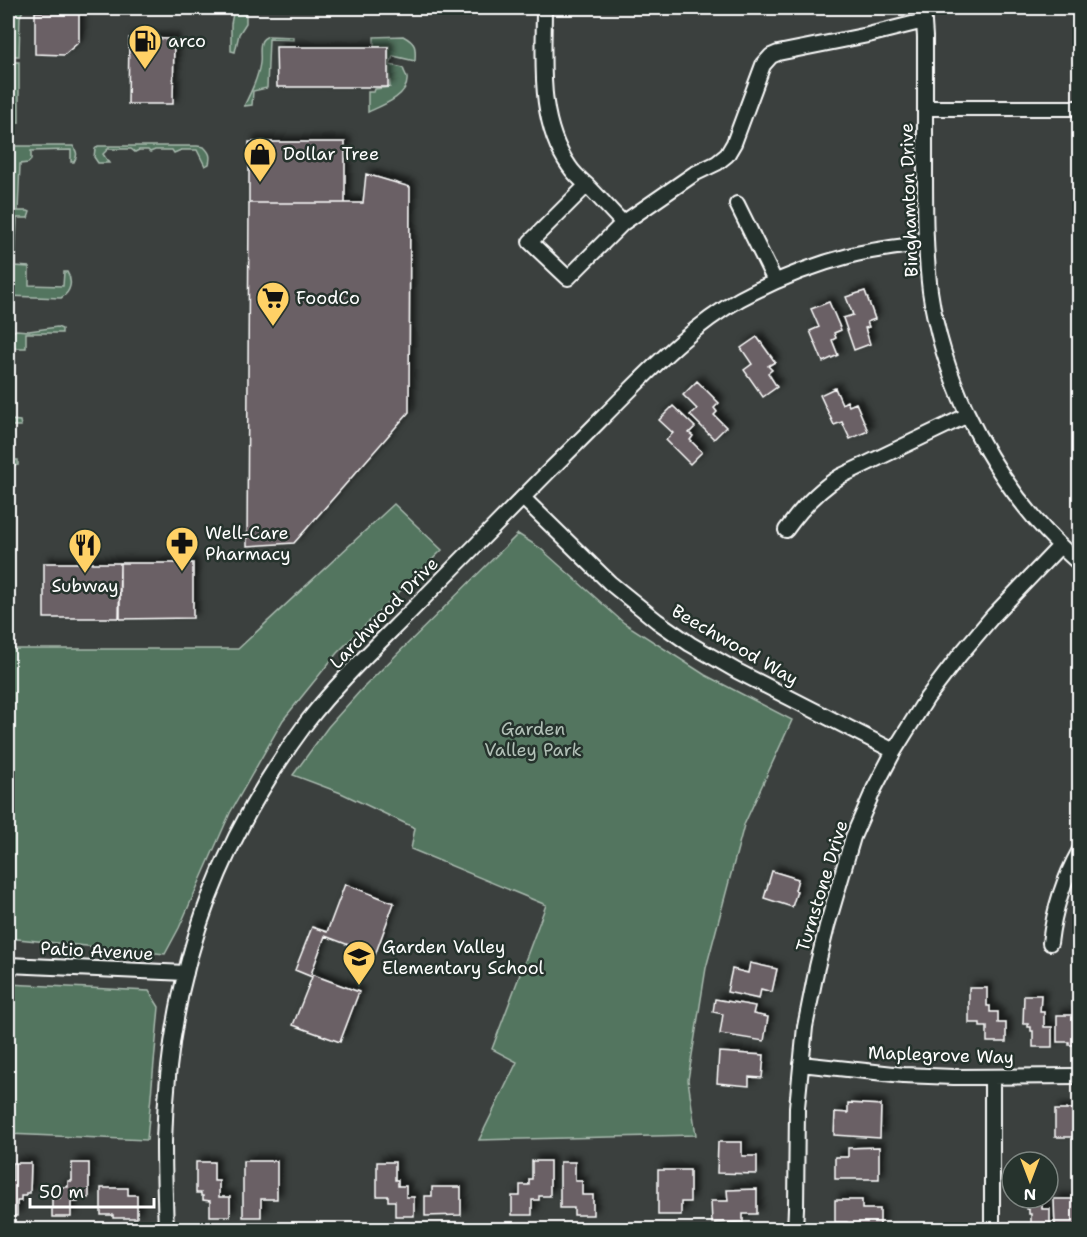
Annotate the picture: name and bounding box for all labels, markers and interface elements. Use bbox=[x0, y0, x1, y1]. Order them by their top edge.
fuel station icon: arco bbox=[127, 23, 163, 70]
place label: arco bbox=[168, 29, 206, 53]
street label: Binghamton Drive bbox=[894, 122, 924, 278]
shop icon: Dollar Tree bbox=[242, 136, 278, 183]
place label: Dollar Tree bbox=[283, 142, 379, 166]
supermarket icon: FoodCo bbox=[255, 280, 291, 327]
place label: FoodCo bbox=[296, 286, 360, 310]
place label: Well-Care Pharmacy bbox=[205, 521, 291, 566]
pharmacy icon: Well-Care Pharmacy bbox=[164, 525, 200, 572]
restaurant icon: Subway bbox=[67, 527, 103, 574]
street label: Larchwood Drive bbox=[324, 552, 444, 674]
place label: Subway bbox=[51, 574, 119, 598]
street label: Beechwood Way bbox=[667, 599, 803, 691]
park label: Garden Valley Park bbox=[484, 717, 582, 762]
street label: Turnstone Drive bbox=[791, 817, 853, 955]
place label: Garden Valley Elementary School bbox=[382, 935, 545, 980]
street label: Patio Avenue bbox=[40, 936, 154, 966]
school or university icon: Garden Valley Elementary School bbox=[341, 939, 377, 986]
street label: Maplegrove Way bbox=[867, 1040, 1015, 1070]
north arrow bbox=[1000, 1150, 1060, 1210]
scale bar bbox=[30, 1171, 154, 1209]
text: 50 m bbox=[39, 1180, 84, 1204]
text: N bbox=[1024, 1184, 1036, 1205]

